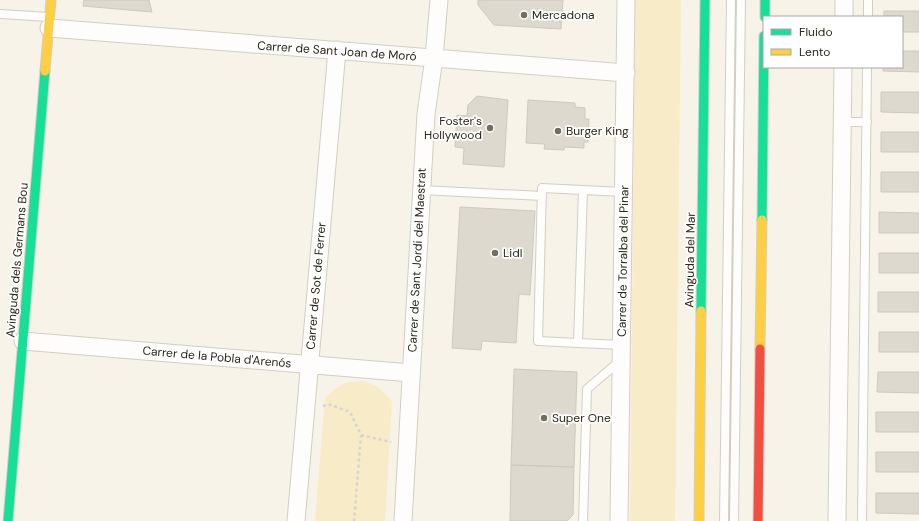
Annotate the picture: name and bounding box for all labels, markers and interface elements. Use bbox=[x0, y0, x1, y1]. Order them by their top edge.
place label: Mercadona bbox=[532, 7, 595, 23]
marker: Mercadona bbox=[519, 10, 529, 20]
legend bbox=[763, 16, 903, 68]
text: Fluido bbox=[799, 24, 833, 40]
street label: Carrer de Sant Joan de Moró bbox=[257, 37, 417, 65]
text: Lento bbox=[799, 44, 830, 60]
place label: Foster's Hollywood bbox=[424, 113, 482, 143]
marker: Foster's Hollywood bbox=[485, 123, 495, 133]
place label: Burger King bbox=[566, 123, 629, 139]
marker: Burger King bbox=[553, 126, 563, 136]
street label: Carrer de Sant Jordi del Maestrat bbox=[404, 167, 430, 353]
street label: Avinguda dels Germans Bou bbox=[2, 182, 32, 338]
street label: Carrer de Torralba del Pinar bbox=[614, 184, 632, 337]
street label: Avinguda del Mar bbox=[681, 212, 699, 308]
street label: Carrer de Sot de Ferrer bbox=[302, 221, 330, 350]
place label: Lidl bbox=[503, 245, 522, 261]
marker: Lidl bbox=[490, 248, 500, 258]
street label: Carrer de la Pobla d'Arenós bbox=[142, 343, 292, 371]
place label: Super One bbox=[552, 410, 611, 426]
marker: Super One bbox=[539, 413, 549, 423]

